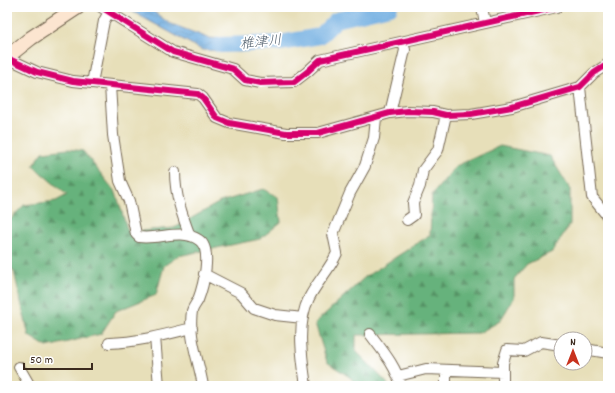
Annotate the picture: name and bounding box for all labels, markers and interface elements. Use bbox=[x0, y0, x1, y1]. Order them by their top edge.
water label: 椎津川 bbox=[239, 31, 283, 55]
north arrow bbox=[553, 331, 593, 371]
text: N bbox=[570, 335, 576, 351]
scale bar bbox=[24, 345, 92, 371]
text: 50 m bbox=[30, 352, 53, 369]

